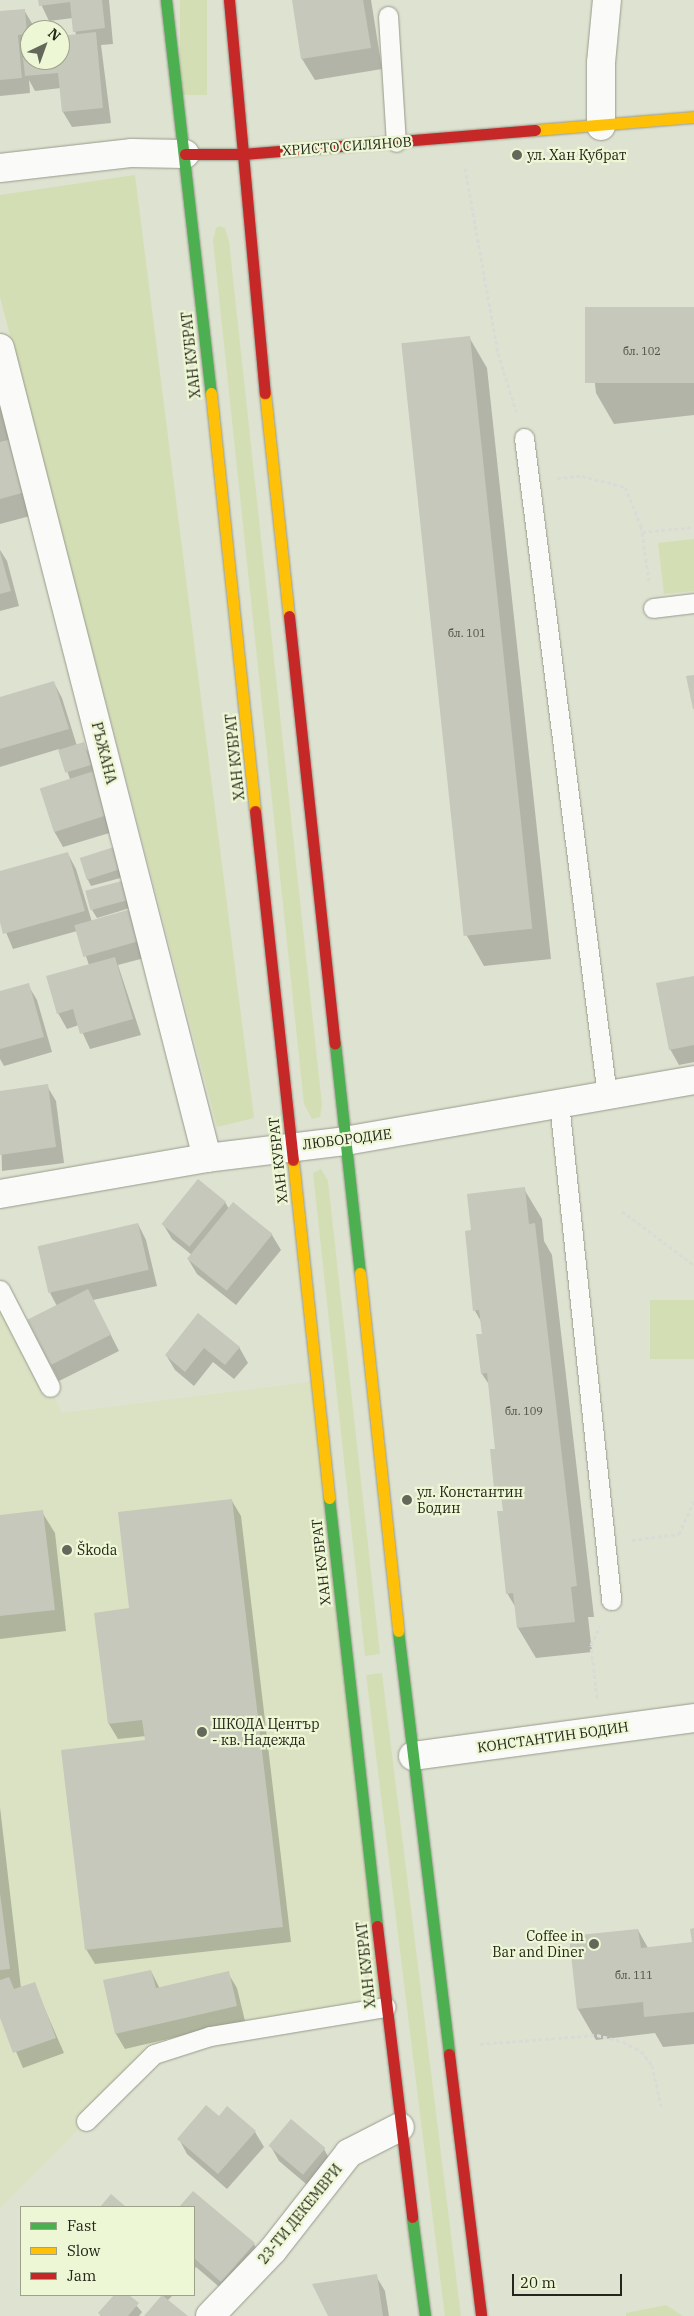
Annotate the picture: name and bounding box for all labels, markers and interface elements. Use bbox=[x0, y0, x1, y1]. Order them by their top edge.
north arrow bbox=[20, 20, 70, 70]
text: N bbox=[44, 24, 65, 45]
street label: ХРИСТО СИЛЯНОВ bbox=[282, 133, 412, 159]
place label: ул. Хан Кубрат bbox=[527, 147, 626, 163]
marker: ул. Хан Кубрат bbox=[511, 149, 523, 161]
street label: ХАН КУБРАТ bbox=[178, 311, 204, 399]
house number: бл. 102 bbox=[623, 344, 661, 358]
house number: бл. 101 bbox=[448, 626, 486, 640]
street label: ХАН КУБРАТ bbox=[222, 713, 248, 801]
street label: РЪЖАНА bbox=[88, 720, 120, 786]
street label: ХАН КУБРАТ bbox=[265, 1116, 291, 1204]
street label: ЛЮБОРОДИЕ bbox=[301, 1125, 393, 1153]
house number: бл. 109 bbox=[505, 1404, 543, 1418]
place label: ул. Константин Бодин bbox=[417, 1484, 523, 1516]
marker: ул. Константин Бодин bbox=[401, 1494, 413, 1506]
street label: ХАН КУБРАТ bbox=[308, 1518, 334, 1606]
place label: Škoda bbox=[77, 1542, 117, 1558]
marker: Škoda bbox=[61, 1544, 73, 1556]
place label: ШКОДА Център - кв. Надежда bbox=[212, 1716, 320, 1748]
street label: КОНСТАНТИН БОДИН bbox=[476, 1718, 630, 1756]
marker: ШКОДА Център - кв. Надежда bbox=[196, 1726, 208, 1738]
street label: ХАН КУБРАТ bbox=[353, 1921, 379, 2009]
place label: Coffee in Bar and Diner bbox=[492, 1928, 584, 1960]
marker: Coffee in Bar and Diner bbox=[588, 1938, 600, 1950]
house number: бл. 111 bbox=[615, 1968, 653, 1982]
street label: 23-ТИ ДЕКЕМВРИ bbox=[255, 2161, 345, 2267]
legend bbox=[20, 2206, 195, 2296]
text: Fast bbox=[67, 2216, 97, 2235]
text: Slow bbox=[67, 2241, 100, 2260]
scale bar bbox=[514, 2264, 624, 2296]
text: Jam bbox=[67, 2266, 96, 2285]
text: 20 m bbox=[520, 2273, 556, 2292]

